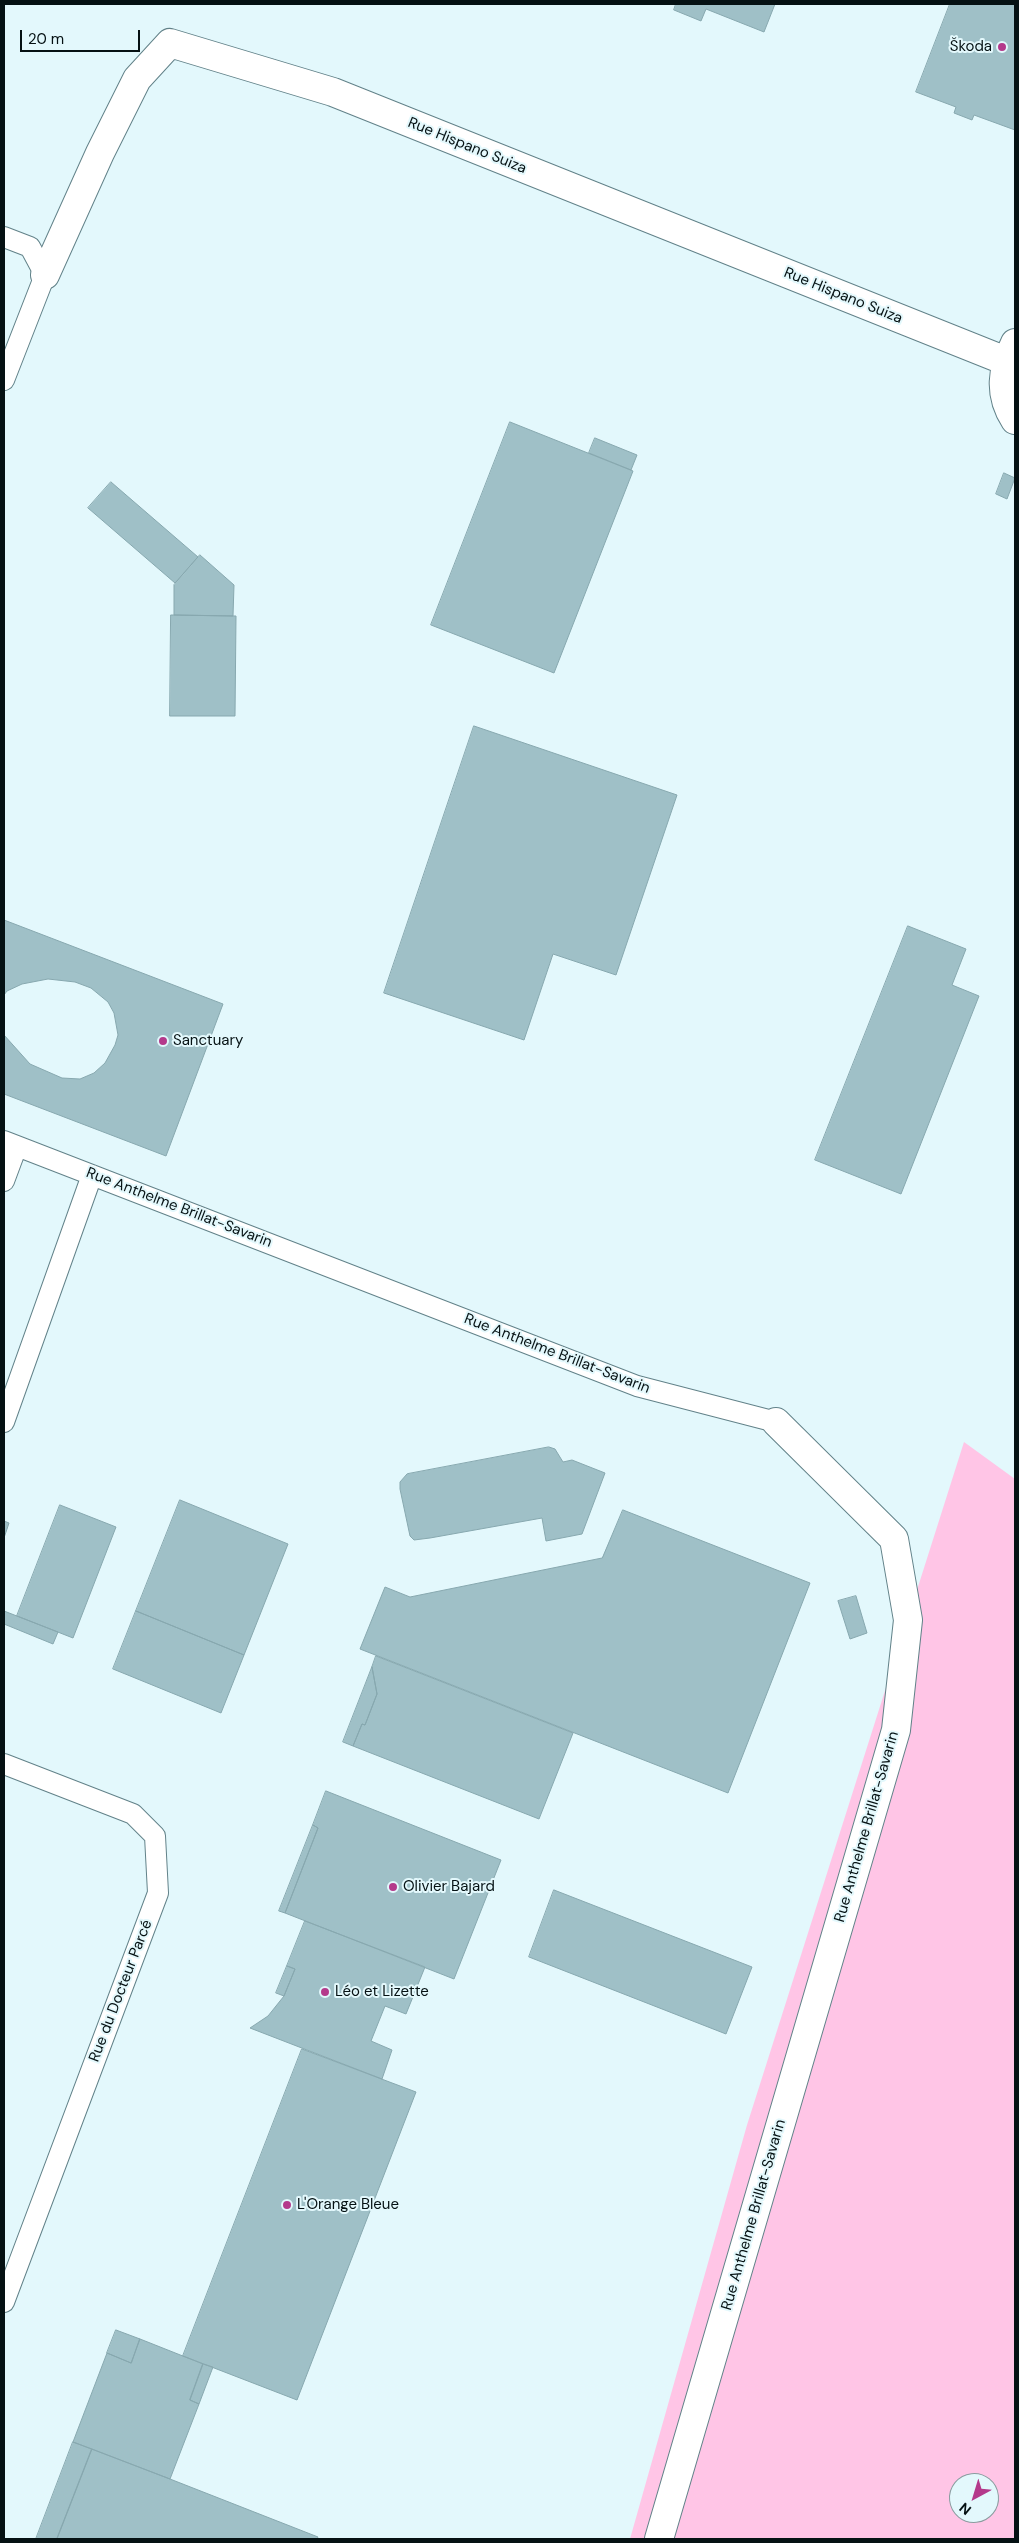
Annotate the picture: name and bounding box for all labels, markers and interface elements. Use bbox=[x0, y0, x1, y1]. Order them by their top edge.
scale bar bbox=[22, 20, 142, 52]
text: 20 m bbox=[28, 29, 64, 49]
place label: Škoda bbox=[950, 38, 992, 56]
marker: Škoda bbox=[996, 41, 1008, 53]
street label: Rue Hispano Suiza bbox=[405, 114, 529, 178]
street label: Rue Hispano Suiza bbox=[781, 264, 905, 328]
place label: Sanctuary bbox=[173, 1032, 243, 1050]
marker: Sanctuary bbox=[157, 1035, 169, 1047]
street label: Rue Anthelme Brillat-Savarin bbox=[83, 1164, 275, 1252]
street label: Rue Anthelme Brillat-Savarin bbox=[461, 1310, 653, 1398]
street label: Rue Anthelme Brillat-Savarin bbox=[831, 1730, 903, 1924]
place label: Olivier Bajard bbox=[403, 1878, 495, 1896]
marker: Olivier Bajard bbox=[387, 1881, 399, 1893]
street label: Rue du Docteur Parcé bbox=[86, 1917, 156, 2065]
place label: Léo et Lizette bbox=[335, 1983, 429, 2001]
marker: Léo et Lizette bbox=[319, 1986, 331, 1998]
street label: Rue Anthelme Brillat-Savarin bbox=[718, 2118, 790, 2312]
place label: L'Orange Bleue bbox=[297, 2196, 399, 2214]
marker: L'Orange Bleue bbox=[281, 2199, 293, 2211]
north arrow bbox=[949, 2473, 999, 2523]
text: N bbox=[956, 2499, 975, 2519]

